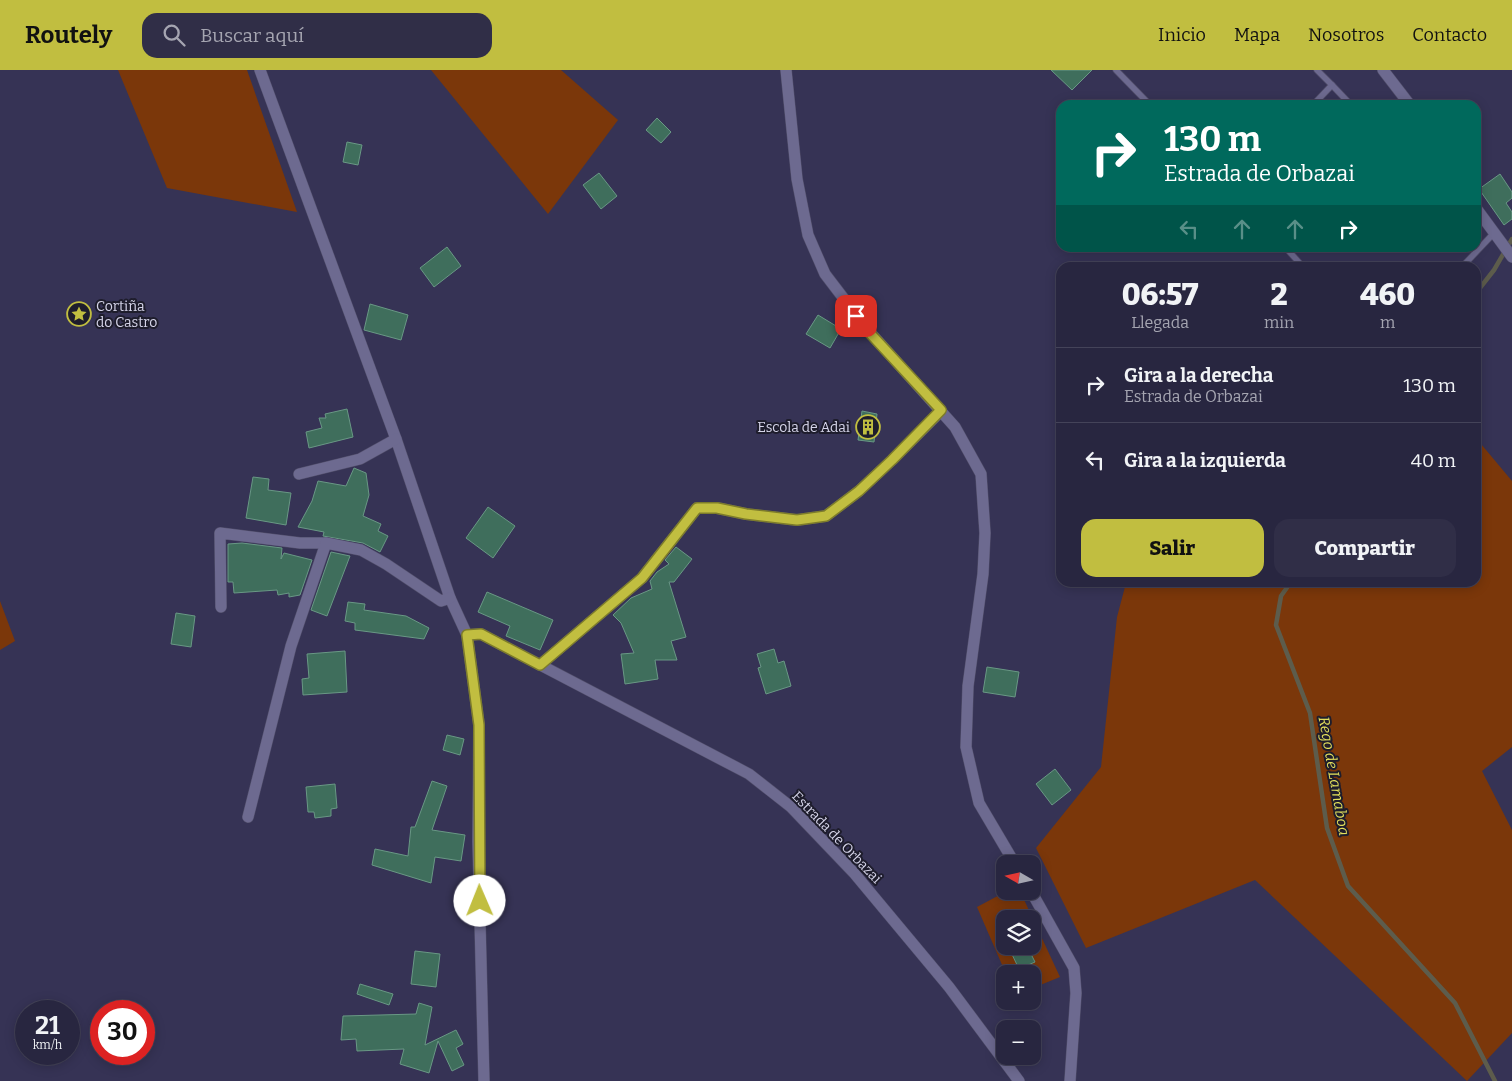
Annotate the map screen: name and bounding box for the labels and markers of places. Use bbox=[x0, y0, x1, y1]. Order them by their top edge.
pin bbox=[835, 295, 877, 337]
place label: Cortiña do Castro bbox=[96, 298, 157, 331]
place icon: Cortiña do Castro bbox=[66, 301, 92, 327]
building icon: Escola de Adai bbox=[855, 414, 881, 440]
place label: Escola de Adai bbox=[757, 419, 850, 436]

